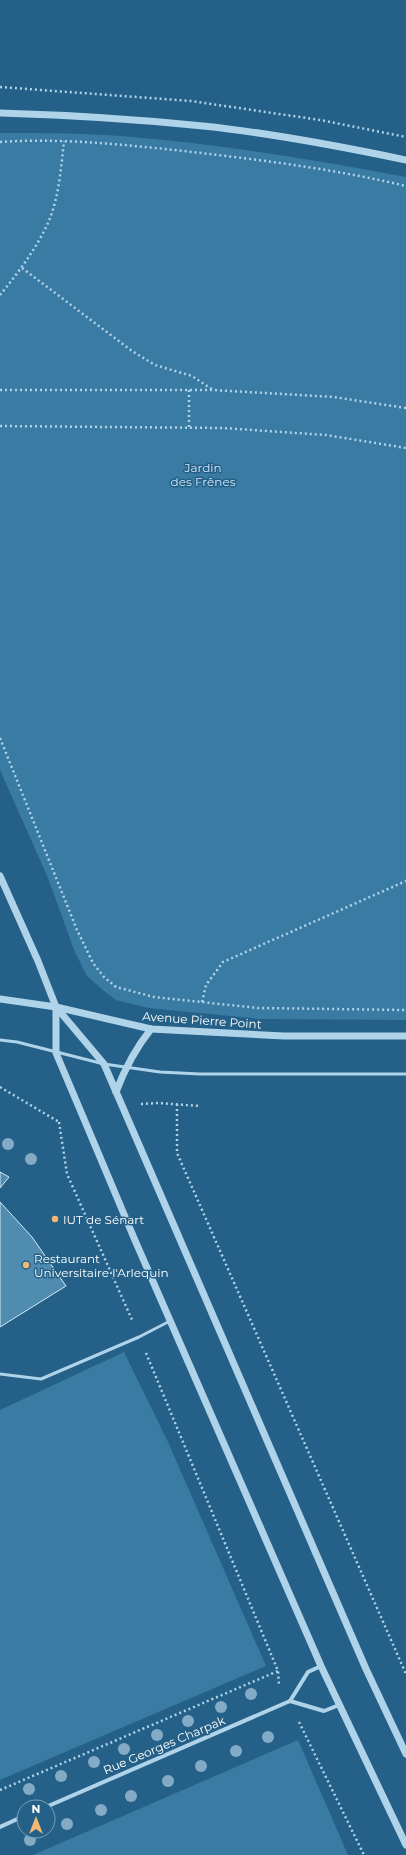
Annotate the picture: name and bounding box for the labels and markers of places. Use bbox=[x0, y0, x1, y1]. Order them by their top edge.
place label: IUT de Sénart bbox=[63, 1212, 144, 1227]
marker: IUT de Sénart bbox=[50, 1214, 60, 1224]
place label: Restaurant Universitaire l'Arlequin bbox=[34, 1251, 169, 1280]
marker: Restaurant Universitaire l'Arlequin bbox=[21, 1260, 31, 1270]

